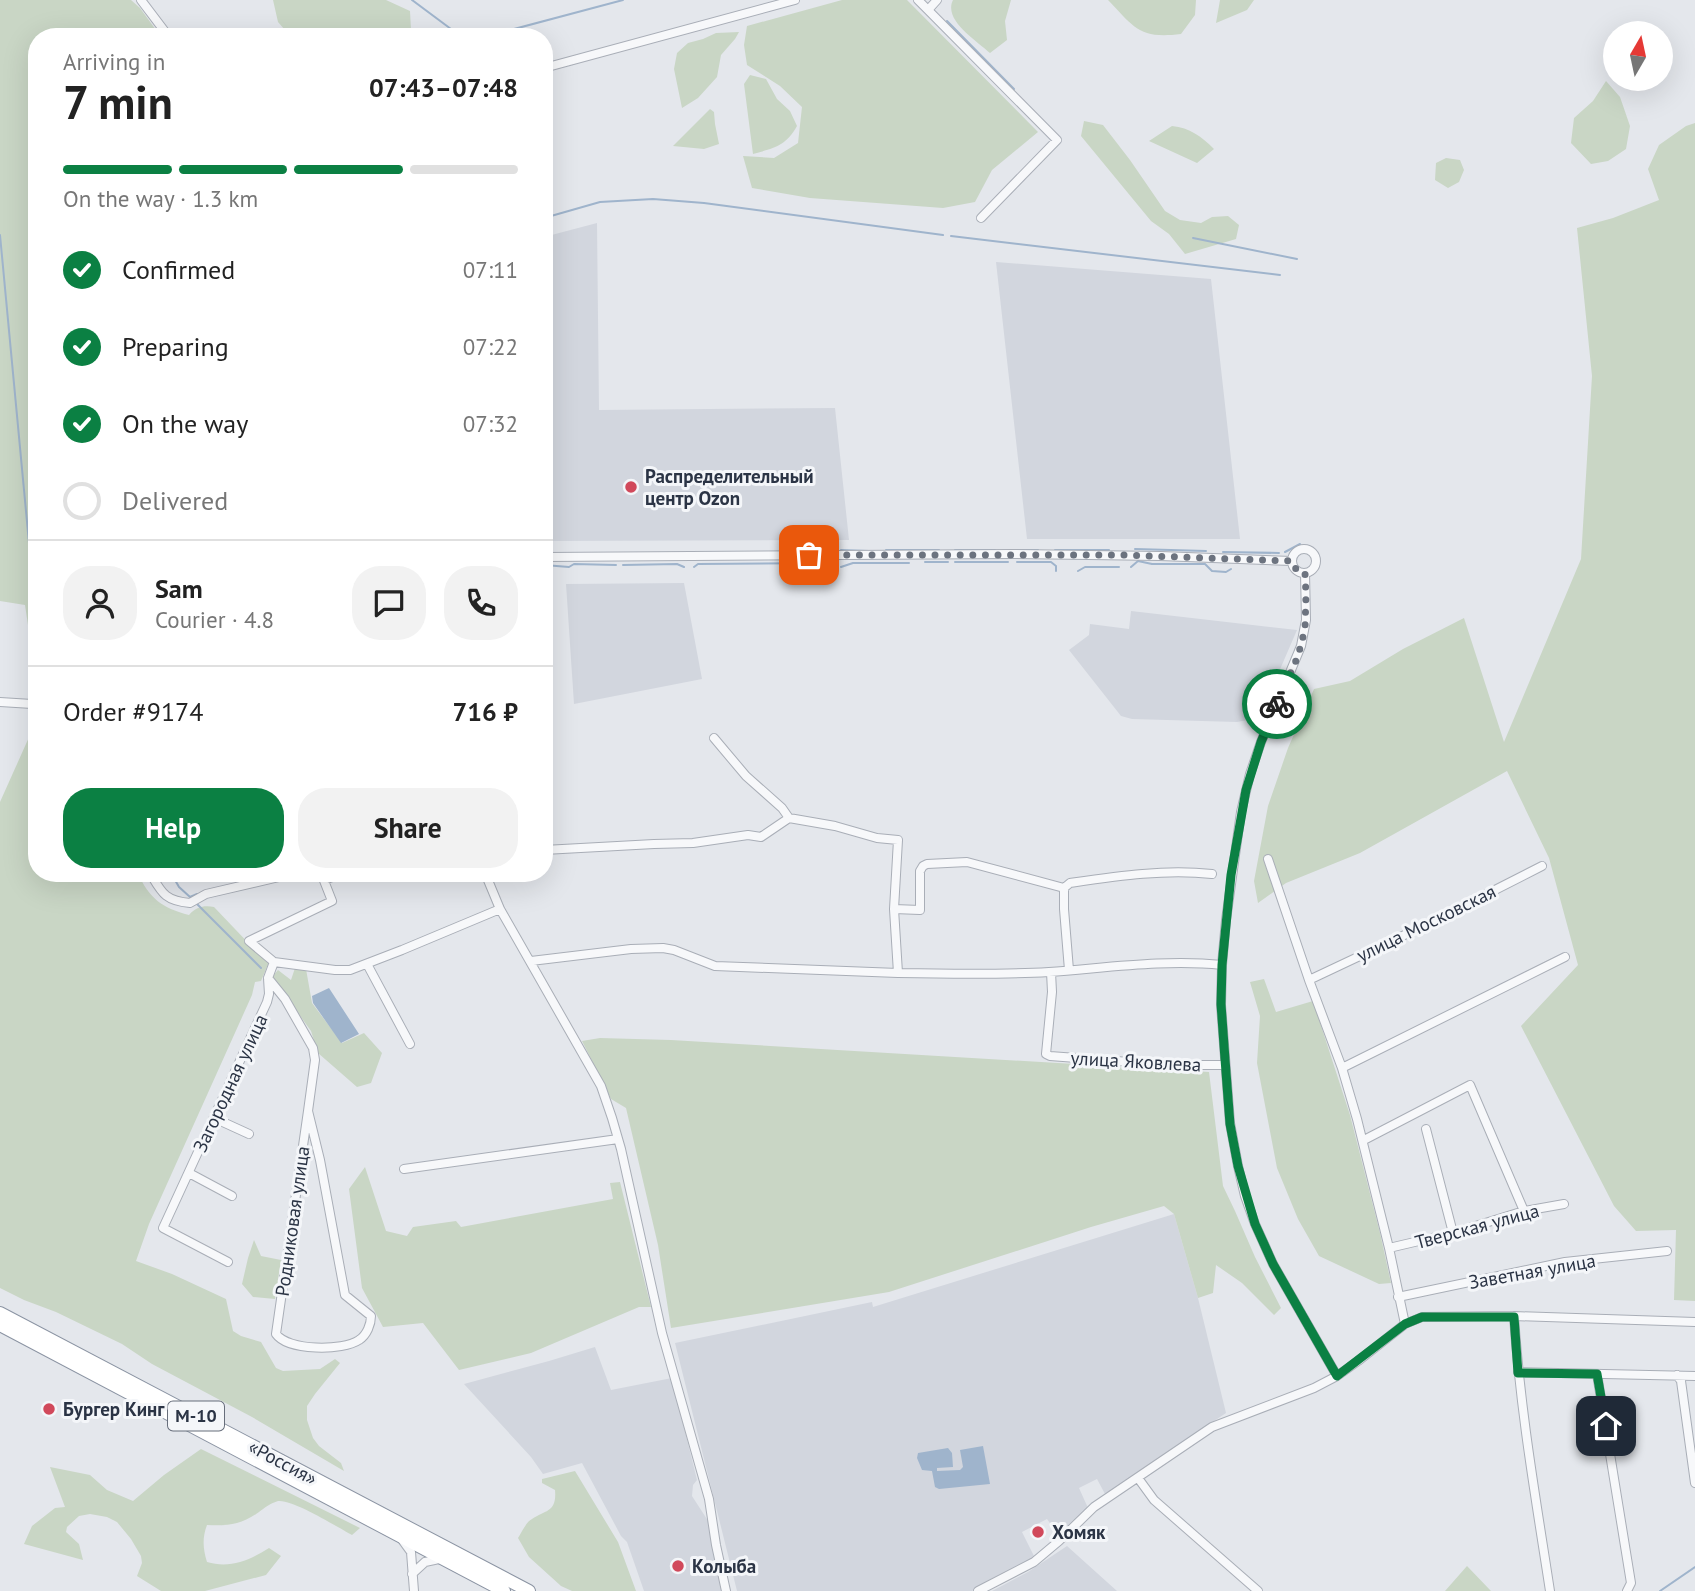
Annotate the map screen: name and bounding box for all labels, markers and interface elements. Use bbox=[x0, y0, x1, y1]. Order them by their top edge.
north arrow bbox=[1603, 21, 1673, 91]
map controls bbox=[1603, 21, 1673, 91]
text: Arriving in bbox=[63, 47, 165, 76]
text: 07:43–07:48 bbox=[369, 71, 518, 104]
text: 7 min bbox=[63, 72, 173, 132]
text: On the way · 1.3 km bbox=[63, 184, 258, 213]
icon: check bbox=[63, 251, 101, 289]
text: Confirmed bbox=[122, 253, 235, 286]
text: 07:11 bbox=[463, 255, 518, 284]
icon: check bbox=[63, 328, 101, 366]
text: Preparing bbox=[122, 330, 229, 363]
text: 07:22 bbox=[463, 332, 518, 361]
icon: check bbox=[63, 405, 101, 443]
text: On the way bbox=[122, 407, 248, 440]
text: 07:32 bbox=[463, 409, 518, 438]
place label: Распределительный центр Ozon bbox=[645, 464, 814, 510]
marker: Распределительный центр Ozon bbox=[623, 479, 639, 495]
text: Delivered bbox=[122, 484, 228, 517]
pin bbox=[779, 525, 839, 585]
icon: bag bbox=[790, 536, 828, 574]
button: person bbox=[63, 566, 137, 640]
button: chat bbox=[352, 566, 426, 640]
button: phone bbox=[444, 566, 518, 640]
text: Sam bbox=[155, 572, 203, 605]
text: Courier · 4.8 bbox=[155, 605, 274, 634]
courier bbox=[1242, 669, 1312, 739]
icon: bike bbox=[1258, 685, 1296, 723]
text: Order #9174 bbox=[63, 695, 203, 728]
text: 716 ₽ bbox=[452, 695, 518, 728]
button: Help bbox=[63, 788, 284, 868]
button: Share bbox=[298, 788, 518, 868]
street label: улица Московская bbox=[1352, 879, 1500, 967]
street label: Загородная улица bbox=[188, 1010, 272, 1156]
street label: улица Яковлева bbox=[1070, 1046, 1202, 1076]
street label: Родниковая улица bbox=[270, 1144, 314, 1298]
street label: Тверская улица bbox=[1412, 1198, 1542, 1254]
street label: Заветная улица bbox=[1467, 1248, 1597, 1294]
pin bbox=[1576, 1396, 1636, 1456]
place label: Бургер Кинг bbox=[63, 1397, 165, 1421]
marker: Бургер Кинг bbox=[41, 1401, 57, 1417]
road number: М-10 bbox=[168, 1401, 224, 1430]
icon: home bbox=[1587, 1407, 1625, 1445]
street label: «Россия» bbox=[245, 1434, 321, 1490]
place label: Хомяк bbox=[1052, 1520, 1106, 1544]
marker: Хомяк bbox=[1030, 1524, 1046, 1540]
place label: Колыба bbox=[692, 1554, 756, 1578]
marker: Колыба bbox=[670, 1558, 686, 1574]

